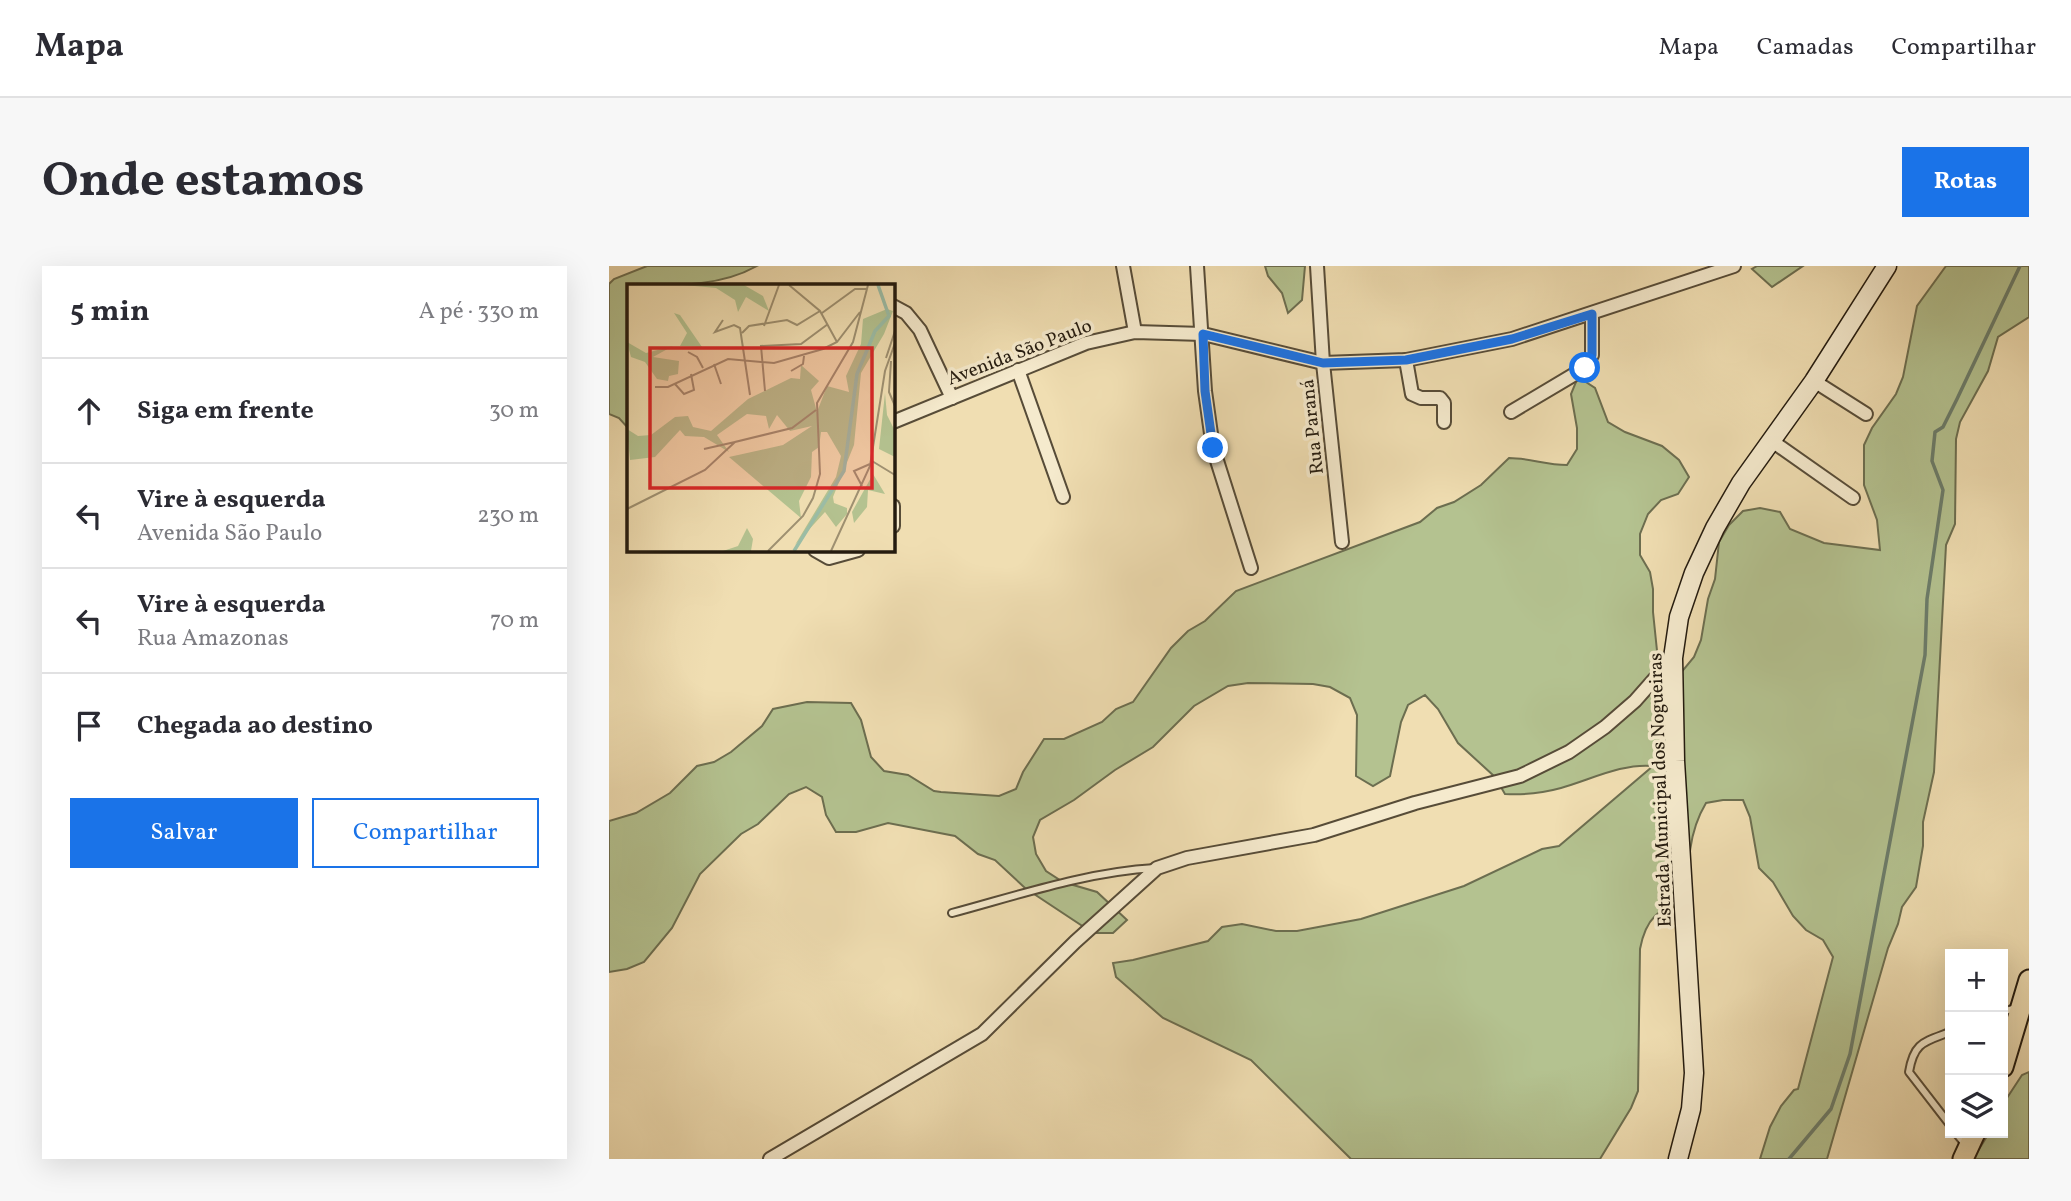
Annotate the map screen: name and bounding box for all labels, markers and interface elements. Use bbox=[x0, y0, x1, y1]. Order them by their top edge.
text: Mapa bbox=[35, 25, 124, 71]
text: Mapa bbox=[1659, 31, 1719, 65]
text: Camadas bbox=[1757, 31, 1853, 65]
text: Compartilhar bbox=[1891, 31, 2036, 65]
button: Rotas bbox=[1902, 147, 2029, 217]
text: Onde estamos bbox=[42, 148, 364, 217]
inset map bbox=[627, 284, 894, 551]
text: 5 min bbox=[70, 291, 150, 333]
text: A pé · 330 m bbox=[419, 296, 539, 328]
street label: Avenida São Paulo bbox=[944, 313, 1096, 392]
route start bbox=[1569, 352, 1600, 383]
street label: Rua Paraná bbox=[1295, 378, 1331, 476]
icon: ahead bbox=[70, 392, 108, 430]
text: Siga em frente bbox=[137, 393, 314, 429]
text: 30 m bbox=[489, 395, 539, 427]
route end bbox=[1197, 432, 1228, 463]
text: Vire à esquerda bbox=[137, 482, 326, 518]
icon: left bbox=[70, 497, 108, 535]
text: 230 m bbox=[477, 500, 539, 532]
text: Avenida São Paulo bbox=[137, 518, 322, 550]
text: Vire à esquerda bbox=[137, 587, 326, 623]
icon: left bbox=[70, 602, 108, 640]
text: 70 m bbox=[490, 605, 539, 637]
text: Rua Amazonas bbox=[137, 623, 289, 655]
street label: Estrada Municipal dos Nogueiras bbox=[1643, 652, 1679, 928]
icon: arrive bbox=[70, 707, 108, 745]
text: Chegada ao destino bbox=[137, 708, 373, 744]
button: Salvar bbox=[70, 798, 298, 868]
button: Compartilhar bbox=[312, 798, 539, 868]
map controls bbox=[1945, 949, 2008, 1138]
button: + bbox=[1945, 949, 2008, 1012]
button: − bbox=[1945, 1012, 2008, 1075]
button: layers bbox=[1945, 1075, 2008, 1138]

